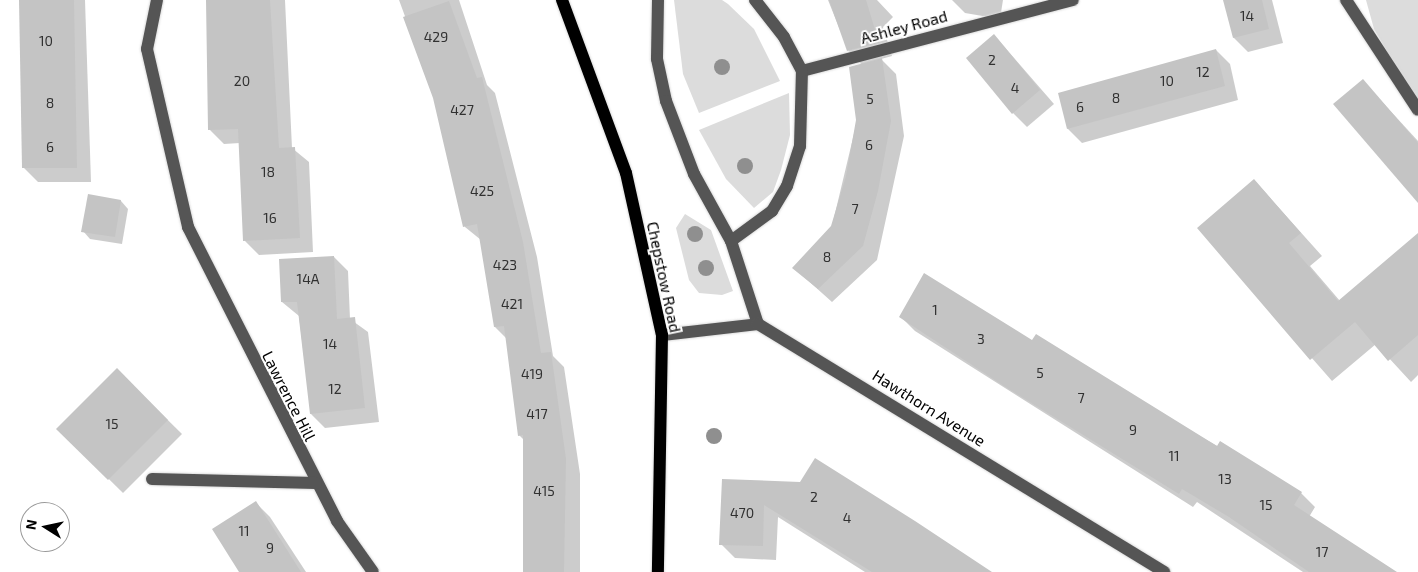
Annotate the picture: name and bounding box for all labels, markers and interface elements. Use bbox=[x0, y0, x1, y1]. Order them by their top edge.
street label: Ashley Road bbox=[858, 6, 950, 48]
house number: 14 bbox=[1240, 8, 1254, 24]
house number: 429 bbox=[424, 29, 448, 45]
house number: 10 bbox=[39, 33, 53, 49]
house number: 2 bbox=[988, 52, 996, 68]
house number: 12 bbox=[1196, 64, 1210, 80]
house number: 20 bbox=[234, 73, 250, 89]
house number: 10 bbox=[1160, 73, 1174, 89]
house number: 4 bbox=[1011, 80, 1019, 96]
house number: 8 bbox=[1112, 90, 1120, 106]
house number: 5 bbox=[866, 91, 874, 107]
house number: 8 bbox=[46, 95, 54, 111]
house number: 6 bbox=[1076, 99, 1084, 115]
house number: 427 bbox=[450, 102, 474, 118]
house number: 6 bbox=[865, 137, 873, 153]
house number: 6 bbox=[46, 139, 54, 155]
house number: 18 bbox=[261, 164, 275, 180]
house number: 425 bbox=[470, 183, 494, 199]
house number: 7 bbox=[851, 201, 859, 217]
house number: 16 bbox=[263, 210, 277, 226]
street label: Chepstow Road bbox=[643, 220, 685, 334]
house number: 8 bbox=[823, 249, 831, 265]
house number: 423 bbox=[493, 257, 517, 273]
house number: 14A bbox=[297, 271, 319, 287]
house number: 421 bbox=[501, 296, 523, 312]
house number: 1 bbox=[932, 302, 938, 318]
house number: 3 bbox=[977, 331, 985, 347]
house number: 14 bbox=[323, 336, 337, 352]
street label: Lawrence Hill bbox=[258, 348, 320, 444]
street label: Hawthorn Avenue bbox=[869, 365, 989, 451]
house number: 5 bbox=[1036, 365, 1044, 381]
house number: 419 bbox=[521, 366, 543, 382]
house number: 12 bbox=[328, 381, 342, 397]
house number: 7 bbox=[1077, 390, 1085, 406]
house number: 417 bbox=[526, 406, 548, 422]
house number: 15 bbox=[105, 416, 119, 432]
house number: 9 bbox=[1129, 422, 1137, 438]
house number: 11 bbox=[1168, 448, 1180, 464]
house number: 13 bbox=[1218, 471, 1232, 487]
house number: 415 bbox=[533, 483, 555, 499]
house number: 2 bbox=[810, 489, 818, 505]
house number: 15 bbox=[1259, 497, 1273, 513]
north arrow bbox=[20, 502, 70, 552]
house number: 470 bbox=[730, 505, 754, 521]
house number: 4 bbox=[843, 510, 851, 526]
text: N bbox=[21, 518, 40, 531]
house number: 11 bbox=[238, 523, 250, 539]
house number: 9 bbox=[266, 540, 274, 556]
house number: 17 bbox=[1316, 544, 1328, 560]

